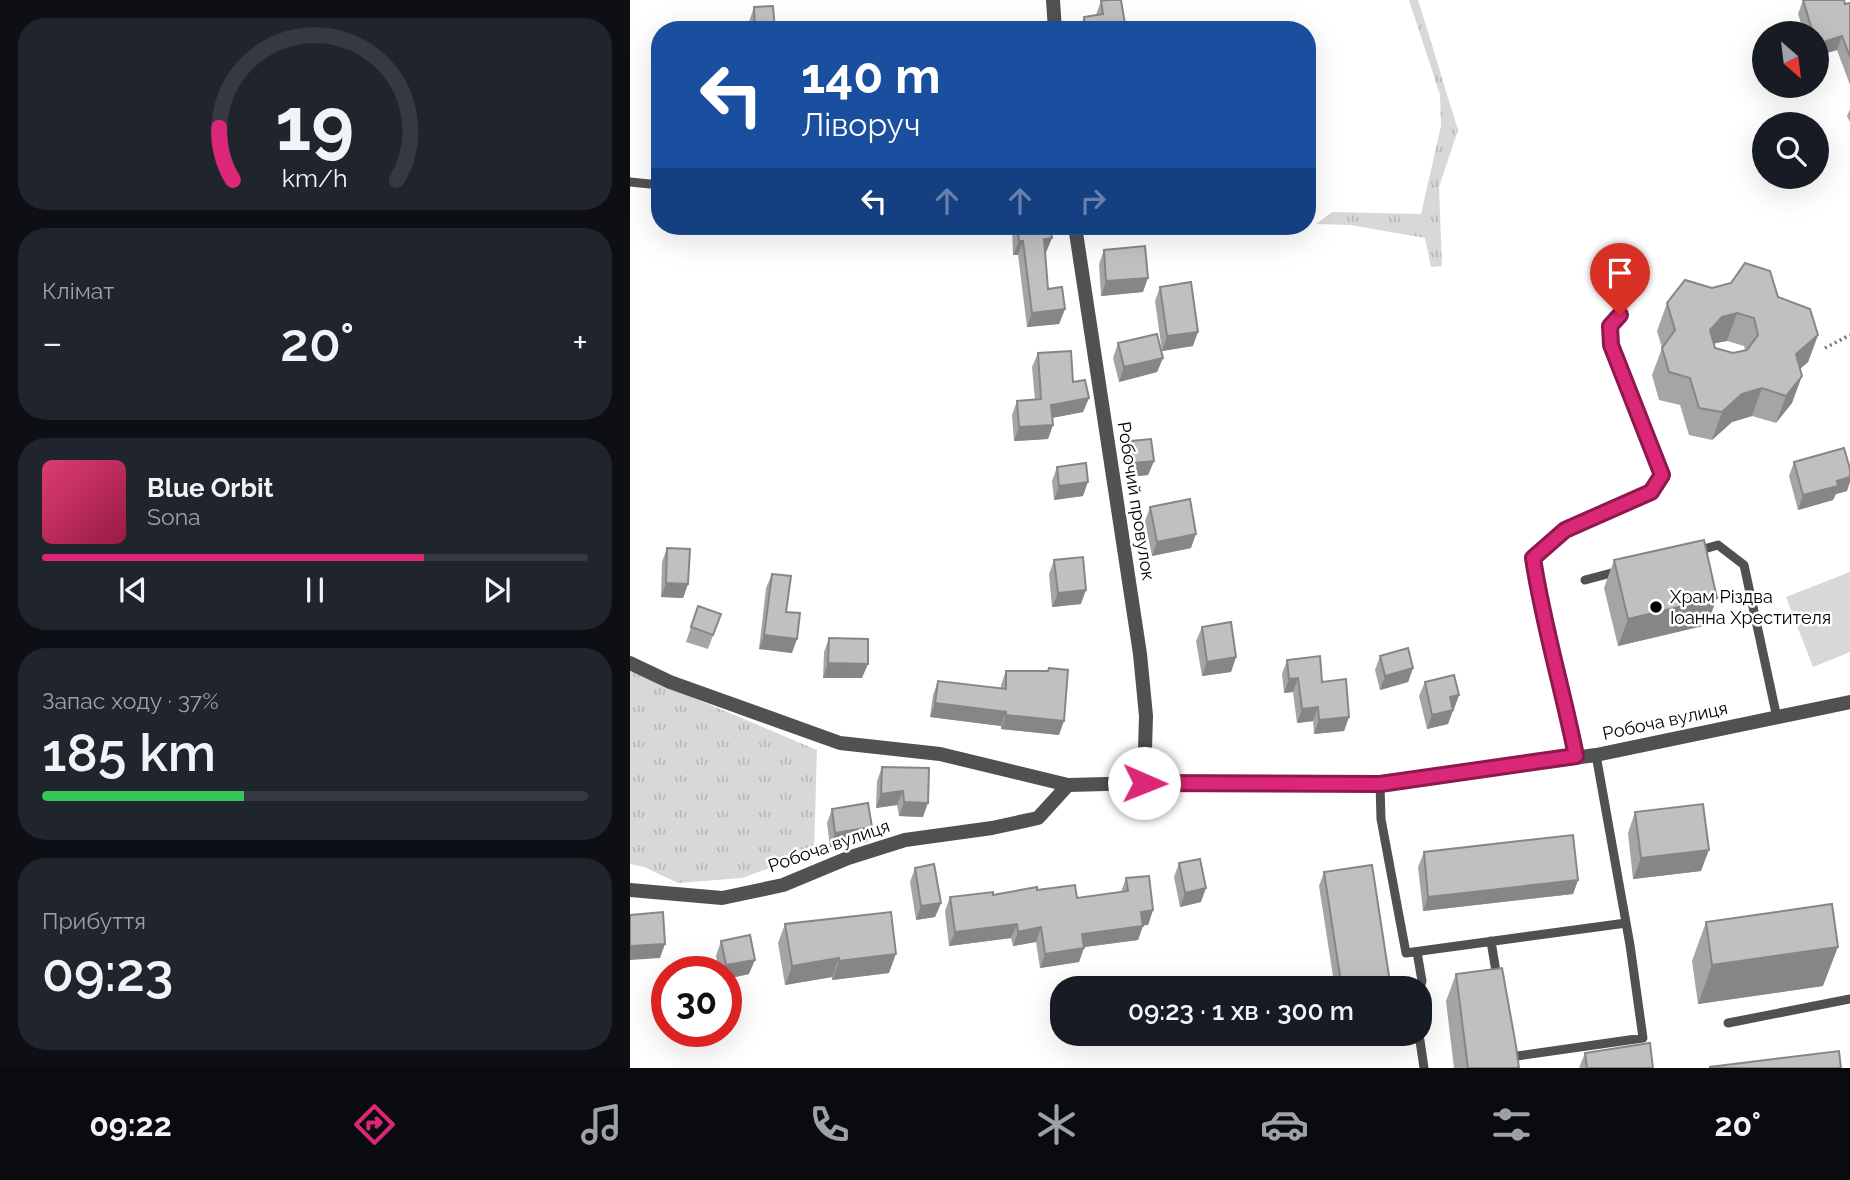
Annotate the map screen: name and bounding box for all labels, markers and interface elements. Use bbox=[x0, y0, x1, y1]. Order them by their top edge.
north arrow bbox=[1752, 21, 1829, 98]
map controls bbox=[1752, 21, 1829, 189]
text: 140 m bbox=[801, 47, 941, 104]
icon: left bbox=[686, 49, 777, 140]
text: 19 bbox=[276, 82, 354, 167]
text: Ліворуч bbox=[801, 106, 920, 143]
button: search bbox=[1752, 112, 1829, 189]
text: km/h bbox=[282, 163, 348, 193]
icon: left bbox=[855, 182, 893, 220]
icon: ahead bbox=[928, 182, 966, 220]
icon: ahead bbox=[1001, 182, 1039, 220]
icon: right bbox=[1074, 182, 1112, 220]
pin bbox=[1590, 243, 1650, 315]
icon: arrive bbox=[1601, 254, 1639, 292]
text: Клімат bbox=[42, 277, 114, 304]
text: 20° bbox=[280, 312, 354, 373]
text: − bbox=[42, 320, 62, 365]
text: + bbox=[572, 320, 588, 365]
street label: Робочий провулок bbox=[1114, 420, 1159, 582]
text: Blue Orbit bbox=[147, 473, 274, 503]
text: Sona bbox=[147, 503, 201, 530]
icon: previous bbox=[114, 571, 152, 609]
icon: pause bbox=[296, 571, 334, 609]
icon: next bbox=[478, 571, 516, 609]
place label: Храм Різдва Іоанна Хрестителя bbox=[1670, 586, 1831, 628]
marker: Храм Різдва Іоанна Хрестителя bbox=[1648, 599, 1664, 615]
text: Запас ходу · 37% bbox=[42, 687, 219, 714]
street label: Робоча вулиця bbox=[1600, 697, 1729, 744]
text: 185 km bbox=[42, 722, 216, 783]
position arrow bbox=[1107, 746, 1181, 820]
street label: Робоча вулиця bbox=[765, 815, 892, 876]
text: Прибуття bbox=[42, 907, 146, 934]
text: 09:23 bbox=[42, 942, 173, 1003]
speed limit sign: 30 bbox=[651, 956, 742, 1047]
text: 09:23 · 1 хв · 300 m bbox=[1128, 996, 1354, 1026]
icon: directions bbox=[350, 1100, 399, 1149]
icon: music bbox=[577, 1100, 626, 1149]
icon: phone bbox=[805, 1100, 854, 1149]
icon: climate bbox=[1032, 1100, 1081, 1149]
icon: car bbox=[1260, 1100, 1309, 1149]
icon: filters bbox=[1487, 1100, 1536, 1149]
text: 09:22 bbox=[89, 1106, 172, 1143]
text: 20° bbox=[1714, 1106, 1761, 1143]

